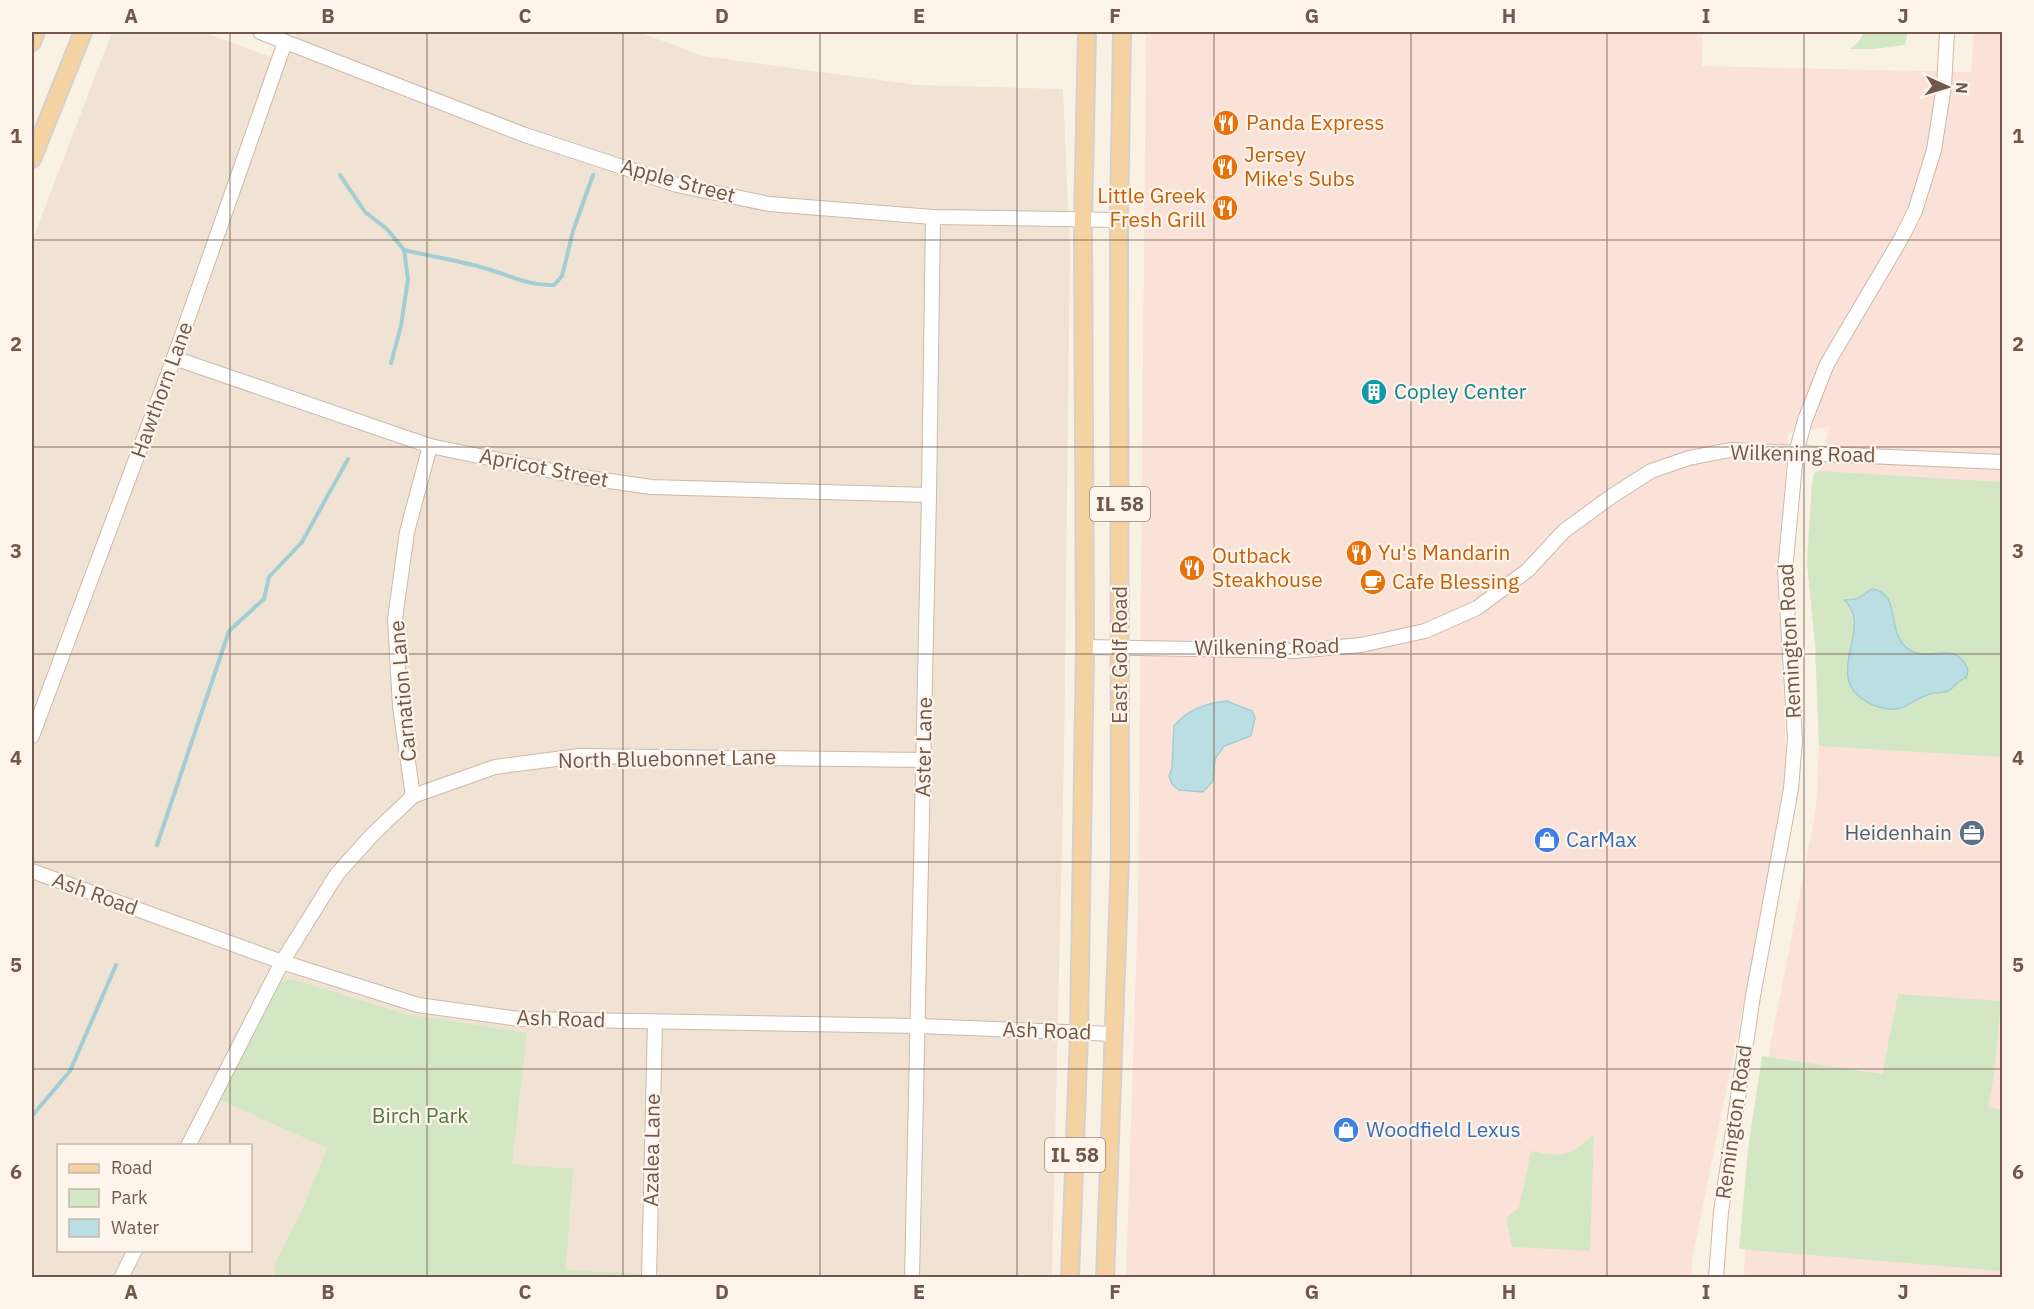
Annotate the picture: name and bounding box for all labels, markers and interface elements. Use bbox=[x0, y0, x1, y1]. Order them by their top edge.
text: A bbox=[124, 2, 138, 29]
text: B bbox=[321, 2, 335, 29]
text: C bbox=[518, 2, 532, 29]
text: D bbox=[715, 2, 729, 29]
text: E bbox=[913, 2, 925, 29]
text: F bbox=[1109, 2, 1121, 29]
text: G bbox=[1305, 2, 1319, 29]
text: H bbox=[1502, 2, 1516, 29]
text: I bbox=[1702, 2, 1710, 29]
text: J bbox=[1897, 2, 1909, 29]
north arrow bbox=[1917, 57, 1977, 117]
text: N bbox=[1952, 82, 1972, 95]
restaurant icon: Panda Express bbox=[1211, 108, 1241, 138]
place label: Panda Express bbox=[1246, 108, 1385, 136]
text: 1 bbox=[10, 122, 22, 149]
text: 1 bbox=[2012, 122, 2024, 149]
place label: Jersey Mike's Subs bbox=[1244, 140, 1355, 192]
street label: Apple Street bbox=[618, 151, 739, 209]
restaurant icon: Jersey Mike's Subs bbox=[1210, 152, 1240, 182]
place label: Little Greek Fresh Grill bbox=[1097, 181, 1206, 233]
restaurant icon: Little Greek Fresh Grill bbox=[1210, 193, 1240, 223]
street label: Hawthorn Lane bbox=[123, 318, 199, 462]
text: 2 bbox=[10, 330, 22, 357]
text: 2 bbox=[2012, 330, 2024, 357]
building icon: Copley Center bbox=[1359, 377, 1389, 407]
place label: Copley Center bbox=[1394, 377, 1527, 405]
street label: Wilkening Road bbox=[1730, 438, 1876, 468]
street label: Apricot Street bbox=[477, 441, 611, 493]
road number: IL 58 bbox=[1090, 487, 1150, 521]
text: 3 bbox=[10, 537, 22, 564]
text: 3 bbox=[2012, 537, 2024, 564]
restaurant icon: Yu's Mandarin bbox=[1344, 538, 1374, 568]
place label: Yu's Mandarin bbox=[1378, 538, 1511, 566]
place label: Outback Steakhouse bbox=[1212, 541, 1323, 593]
restaurant icon: Outback Steakhouse bbox=[1177, 553, 1207, 583]
street label: Remington Road bbox=[1771, 563, 1807, 719]
cafe icon: Cafe Blessing bbox=[1358, 567, 1388, 597]
place label: Cafe Blessing bbox=[1392, 567, 1519, 595]
street label: East Golf Road bbox=[1105, 586, 1133, 724]
street label: Carnation Lane bbox=[382, 619, 422, 763]
street label: Wilkening Road bbox=[1194, 631, 1340, 661]
street label: Aster Lane bbox=[908, 697, 938, 797]
street label: North Bluebonnet Lane bbox=[558, 742, 776, 774]
text: 4 bbox=[10, 744, 22, 771]
text: 4 bbox=[2012, 744, 2024, 771]
place label: Heidenhain bbox=[1844, 818, 1952, 846]
office icon: Heidenhain bbox=[1957, 818, 1987, 848]
shop icon: CarMax bbox=[1532, 825, 1562, 855]
place label: CarMax bbox=[1566, 825, 1637, 853]
street label: Ash Road bbox=[49, 865, 142, 921]
text: 5 bbox=[10, 951, 22, 978]
text: 5 bbox=[2012, 951, 2024, 978]
street label: Ash Road bbox=[516, 1002, 606, 1034]
street label: Ash Road bbox=[1002, 1014, 1092, 1046]
street label: Remington Road bbox=[1708, 1043, 1758, 1201]
street label: Azalea Lane bbox=[636, 1093, 666, 1207]
park label: Birch Park bbox=[372, 1101, 468, 1129]
shop icon: Woodfield Lexus bbox=[1331, 1115, 1361, 1145]
place label: Woodfield Lexus bbox=[1366, 1115, 1521, 1143]
road number: IL 58 bbox=[1045, 1138, 1105, 1172]
legend bbox=[57, 1144, 252, 1252]
text: Road bbox=[111, 1156, 152, 1179]
text: 6 bbox=[10, 1158, 22, 1185]
text: 6 bbox=[2012, 1158, 2024, 1185]
text: Park bbox=[111, 1186, 148, 1209]
text: Water bbox=[111, 1216, 160, 1239]
text: A bbox=[124, 1278, 138, 1305]
text: B bbox=[321, 1278, 335, 1305]
text: C bbox=[518, 1278, 532, 1305]
text: D bbox=[715, 1278, 729, 1305]
text: E bbox=[913, 1278, 925, 1305]
text: F bbox=[1109, 1278, 1121, 1305]
text: G bbox=[1305, 1278, 1319, 1305]
text: H bbox=[1502, 1278, 1516, 1305]
text: I bbox=[1702, 1278, 1710, 1305]
text: J bbox=[1897, 1278, 1909, 1305]

